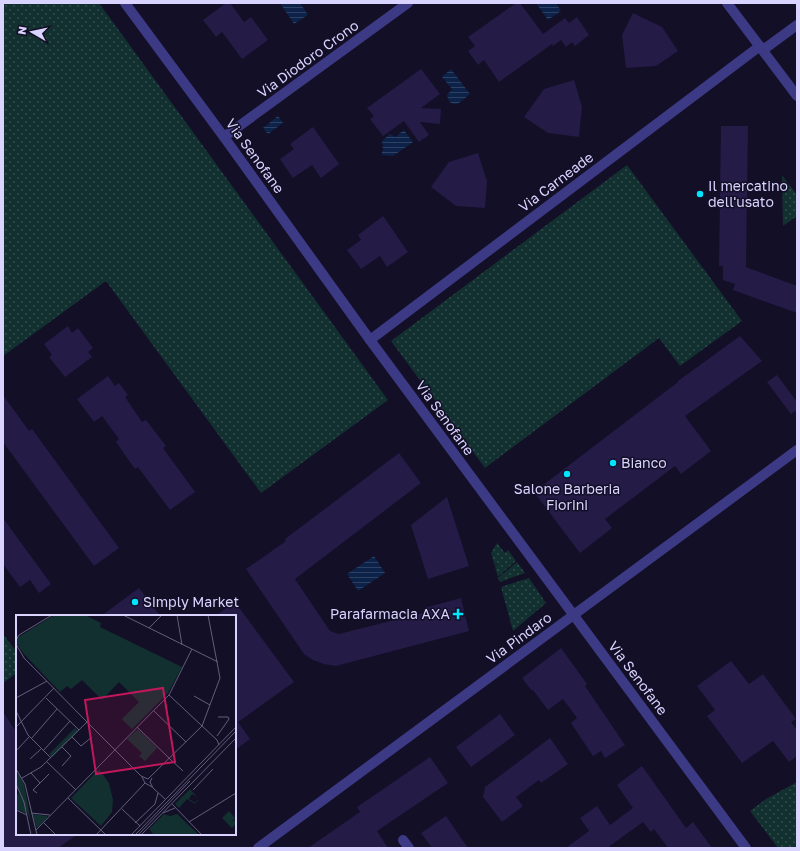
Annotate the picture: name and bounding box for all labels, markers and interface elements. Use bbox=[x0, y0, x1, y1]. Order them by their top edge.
north arrow bbox=[12, 12, 52, 52]
street label: Via Diodoro Crono bbox=[254, 16, 362, 101]
text: N bbox=[15, 25, 29, 36]
street label: Via Senofane bbox=[223, 115, 288, 196]
street label: Via Carneade bbox=[515, 148, 596, 215]
place label: Il mercatino dell'usato bbox=[708, 177, 788, 210]
marker: Il mercatino dell'usato bbox=[695, 189, 705, 199]
street label: Via Senofane bbox=[413, 377, 478, 458]
place label: Bianco bbox=[621, 454, 667, 471]
marker: Bianco bbox=[608, 458, 618, 468]
marker: Salone Barberia Fiorini bbox=[562, 469, 572, 479]
place label: Salone Barberia Fiorini bbox=[514, 480, 620, 513]
place label: Simply Market bbox=[143, 593, 239, 610]
marker: Simply Market bbox=[130, 597, 140, 607]
place label: Parafarmacia AXA bbox=[330, 605, 451, 622]
street label: Via Pindaro bbox=[483, 608, 555, 667]
marker: Parafarmacia AXA bbox=[453, 609, 463, 619]
inset map bbox=[16, 615, 236, 835]
street label: Via Senofane bbox=[605, 637, 672, 718]

